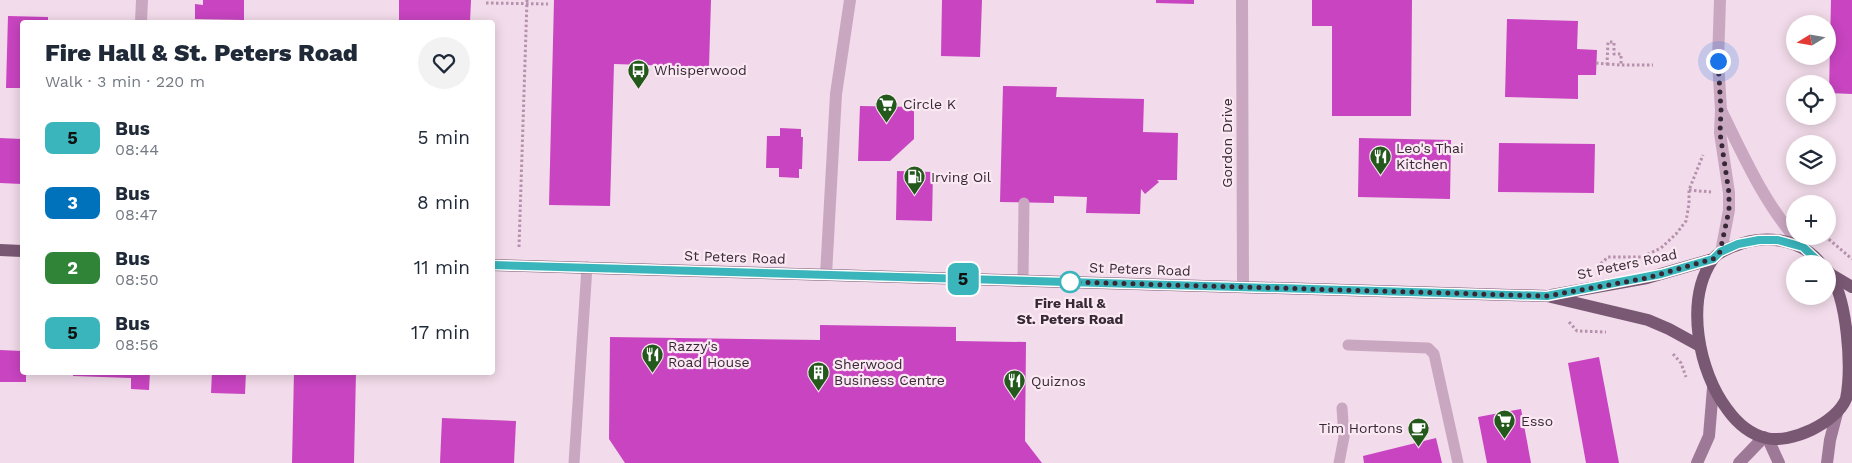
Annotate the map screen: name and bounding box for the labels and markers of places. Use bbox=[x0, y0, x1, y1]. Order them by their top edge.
bus stop icon: Whisperwood bbox=[626, 58, 650, 89]
place label: Whisperwood bbox=[654, 62, 747, 78]
supermarket icon: Circle K bbox=[875, 92, 899, 123]
place label: Circle K bbox=[903, 96, 956, 112]
place label: Leo's Thai Kitchen bbox=[1396, 140, 1464, 172]
restaurant icon: Leo's Thai Kitchen bbox=[1368, 144, 1392, 175]
fuel station icon: Irving Oil bbox=[903, 165, 927, 196]
place label: Irving Oil bbox=[931, 169, 992, 185]
marker: Fire Hall & St. Peters Road bbox=[1059, 271, 1081, 293]
place label: Fire Hall & St. Peters Road bbox=[1017, 295, 1123, 327]
place label: Razzy's Road House bbox=[668, 338, 750, 370]
restaurant icon: Razzy's Road House bbox=[640, 342, 664, 373]
place label: Sherwood Business Centre bbox=[834, 356, 945, 388]
building icon: Sherwood Business Centre bbox=[806, 360, 830, 391]
restaurant icon: Quiznos bbox=[1003, 369, 1027, 400]
place label: Quiznos bbox=[1031, 373, 1086, 389]
supermarket icon: Esso bbox=[1493, 409, 1517, 440]
place label: Esso bbox=[1521, 413, 1553, 429]
cafe icon: Tim Hortons bbox=[1407, 416, 1431, 447]
place label: Tim Hortons bbox=[1319, 420, 1403, 436]

